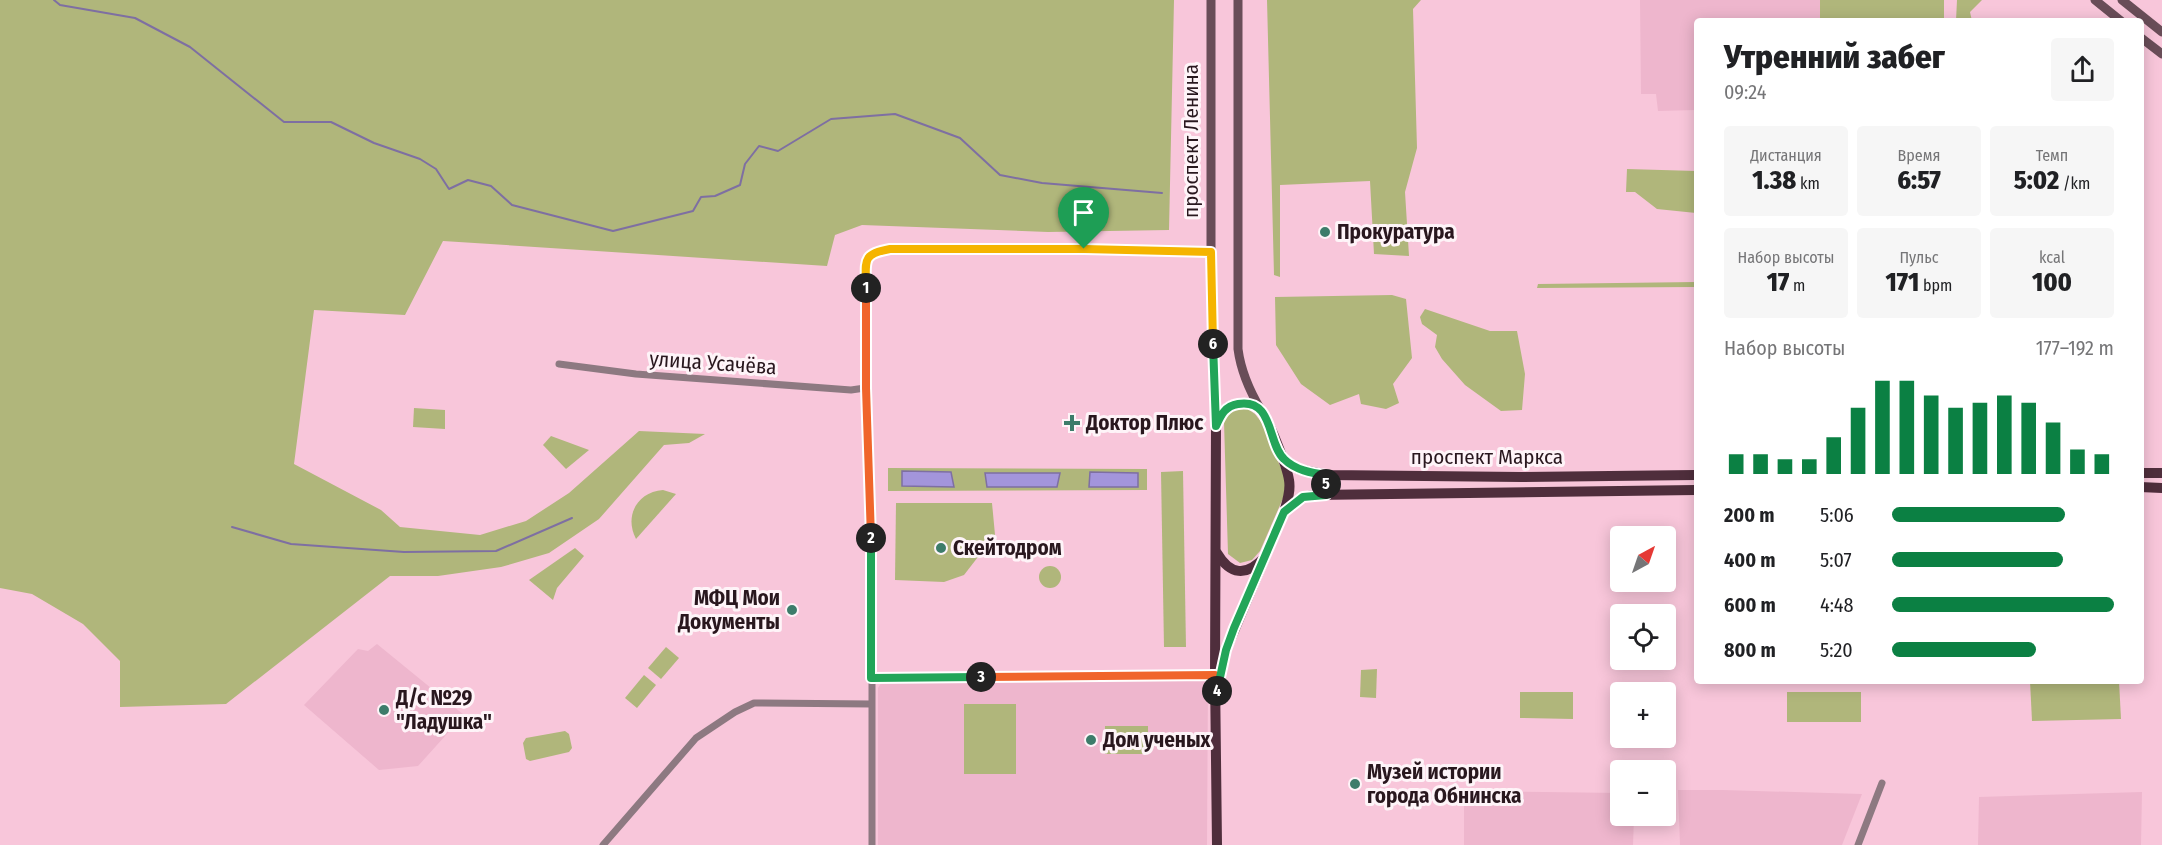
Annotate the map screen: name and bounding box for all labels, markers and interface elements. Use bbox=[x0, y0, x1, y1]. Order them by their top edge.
text: Утренний забег bbox=[1724, 37, 1945, 77]
button: share bbox=[2051, 38, 2114, 101]
street label: проспект Ленина bbox=[1178, 64, 1204, 218]
text: 09:24 bbox=[1724, 80, 1766, 104]
text: Дистанция bbox=[1750, 146, 1822, 165]
text: Время bbox=[1898, 146, 1940, 165]
text: Темп bbox=[2036, 146, 2068, 165]
text: 1.38 bbox=[1752, 165, 1796, 196]
text: 6:57 bbox=[1897, 165, 1941, 196]
text: 5:02 bbox=[2014, 165, 2059, 196]
text: km bbox=[1796, 174, 1820, 193]
text: /km bbox=[2059, 174, 2090, 193]
pin bbox=[1058, 187, 1109, 249]
icon: arrive bbox=[1067, 196, 1100, 229]
place label: Прокуратура bbox=[1337, 219, 1455, 245]
marker: Прокуратура bbox=[1318, 225, 1332, 239]
text: Набор высоты bbox=[1738, 248, 1834, 267]
text: Пульс bbox=[1899, 248, 1939, 267]
text: kcal bbox=[2039, 248, 2065, 267]
text: 17 bbox=[1767, 267, 1789, 298]
text: 171 bbox=[1886, 267, 1919, 298]
text: 100 bbox=[2032, 267, 2072, 298]
pin: 1 bbox=[851, 273, 881, 303]
text: m bbox=[1789, 276, 1805, 295]
text: bpm bbox=[1919, 276, 1952, 295]
text: 1 bbox=[863, 278, 869, 297]
pin: 6 bbox=[1198, 329, 1228, 359]
text: 6 bbox=[1209, 334, 1217, 353]
text: Набор высоты bbox=[1724, 336, 1845, 360]
text: 177–192 m bbox=[2036, 336, 2114, 360]
street label: улица Усачёва bbox=[649, 346, 777, 380]
place label: Доктор Плюс bbox=[1085, 410, 1204, 436]
marker: Доктор Плюс bbox=[1063, 414, 1081, 432]
street label: проспект Маркса bbox=[1411, 444, 1563, 470]
pin: 5 bbox=[1311, 469, 1341, 499]
text: 5 bbox=[1322, 474, 1330, 493]
text: 200 m bbox=[1724, 503, 1775, 527]
text: 5:06 bbox=[1820, 503, 1854, 527]
pin: 2 bbox=[856, 523, 886, 553]
north arrow bbox=[1610, 526, 1676, 592]
map controls bbox=[1610, 526, 1676, 826]
text: 2 bbox=[867, 528, 875, 547]
place label: Скейтодром bbox=[953, 535, 1062, 561]
marker: Скейтодром bbox=[934, 541, 948, 555]
text: 400 m bbox=[1724, 548, 1776, 572]
text: 5:07 bbox=[1820, 548, 1852, 572]
place label: МФЦ Мои Документы bbox=[677, 585, 780, 635]
text: 600 m bbox=[1724, 593, 1776, 617]
text: 4:48 bbox=[1820, 593, 1854, 617]
marker: МФЦ Мои Документы bbox=[785, 603, 799, 617]
button: locate bbox=[1610, 604, 1676, 670]
text: 800 m bbox=[1724, 638, 1776, 662]
text: 5:20 bbox=[1820, 638, 1853, 662]
pin: 3 bbox=[966, 662, 996, 692]
text: 3 bbox=[977, 667, 985, 686]
pin: 4 bbox=[1202, 676, 1232, 706]
text: 4 bbox=[1213, 681, 1221, 700]
button: + bbox=[1610, 682, 1676, 748]
place label: Д/с №29 "Ладушка" bbox=[395, 685, 492, 735]
marker: Д/с №29 "Ладушка" bbox=[377, 703, 391, 717]
place label: Дом ученых bbox=[1102, 727, 1212, 753]
marker: Дом ученых bbox=[1084, 733, 1098, 747]
place label: Музей истории города Обнинска bbox=[1367, 759, 1521, 809]
button: − bbox=[1610, 760, 1676, 826]
marker: Музей истории города Обнинска bbox=[1348, 777, 1362, 791]

